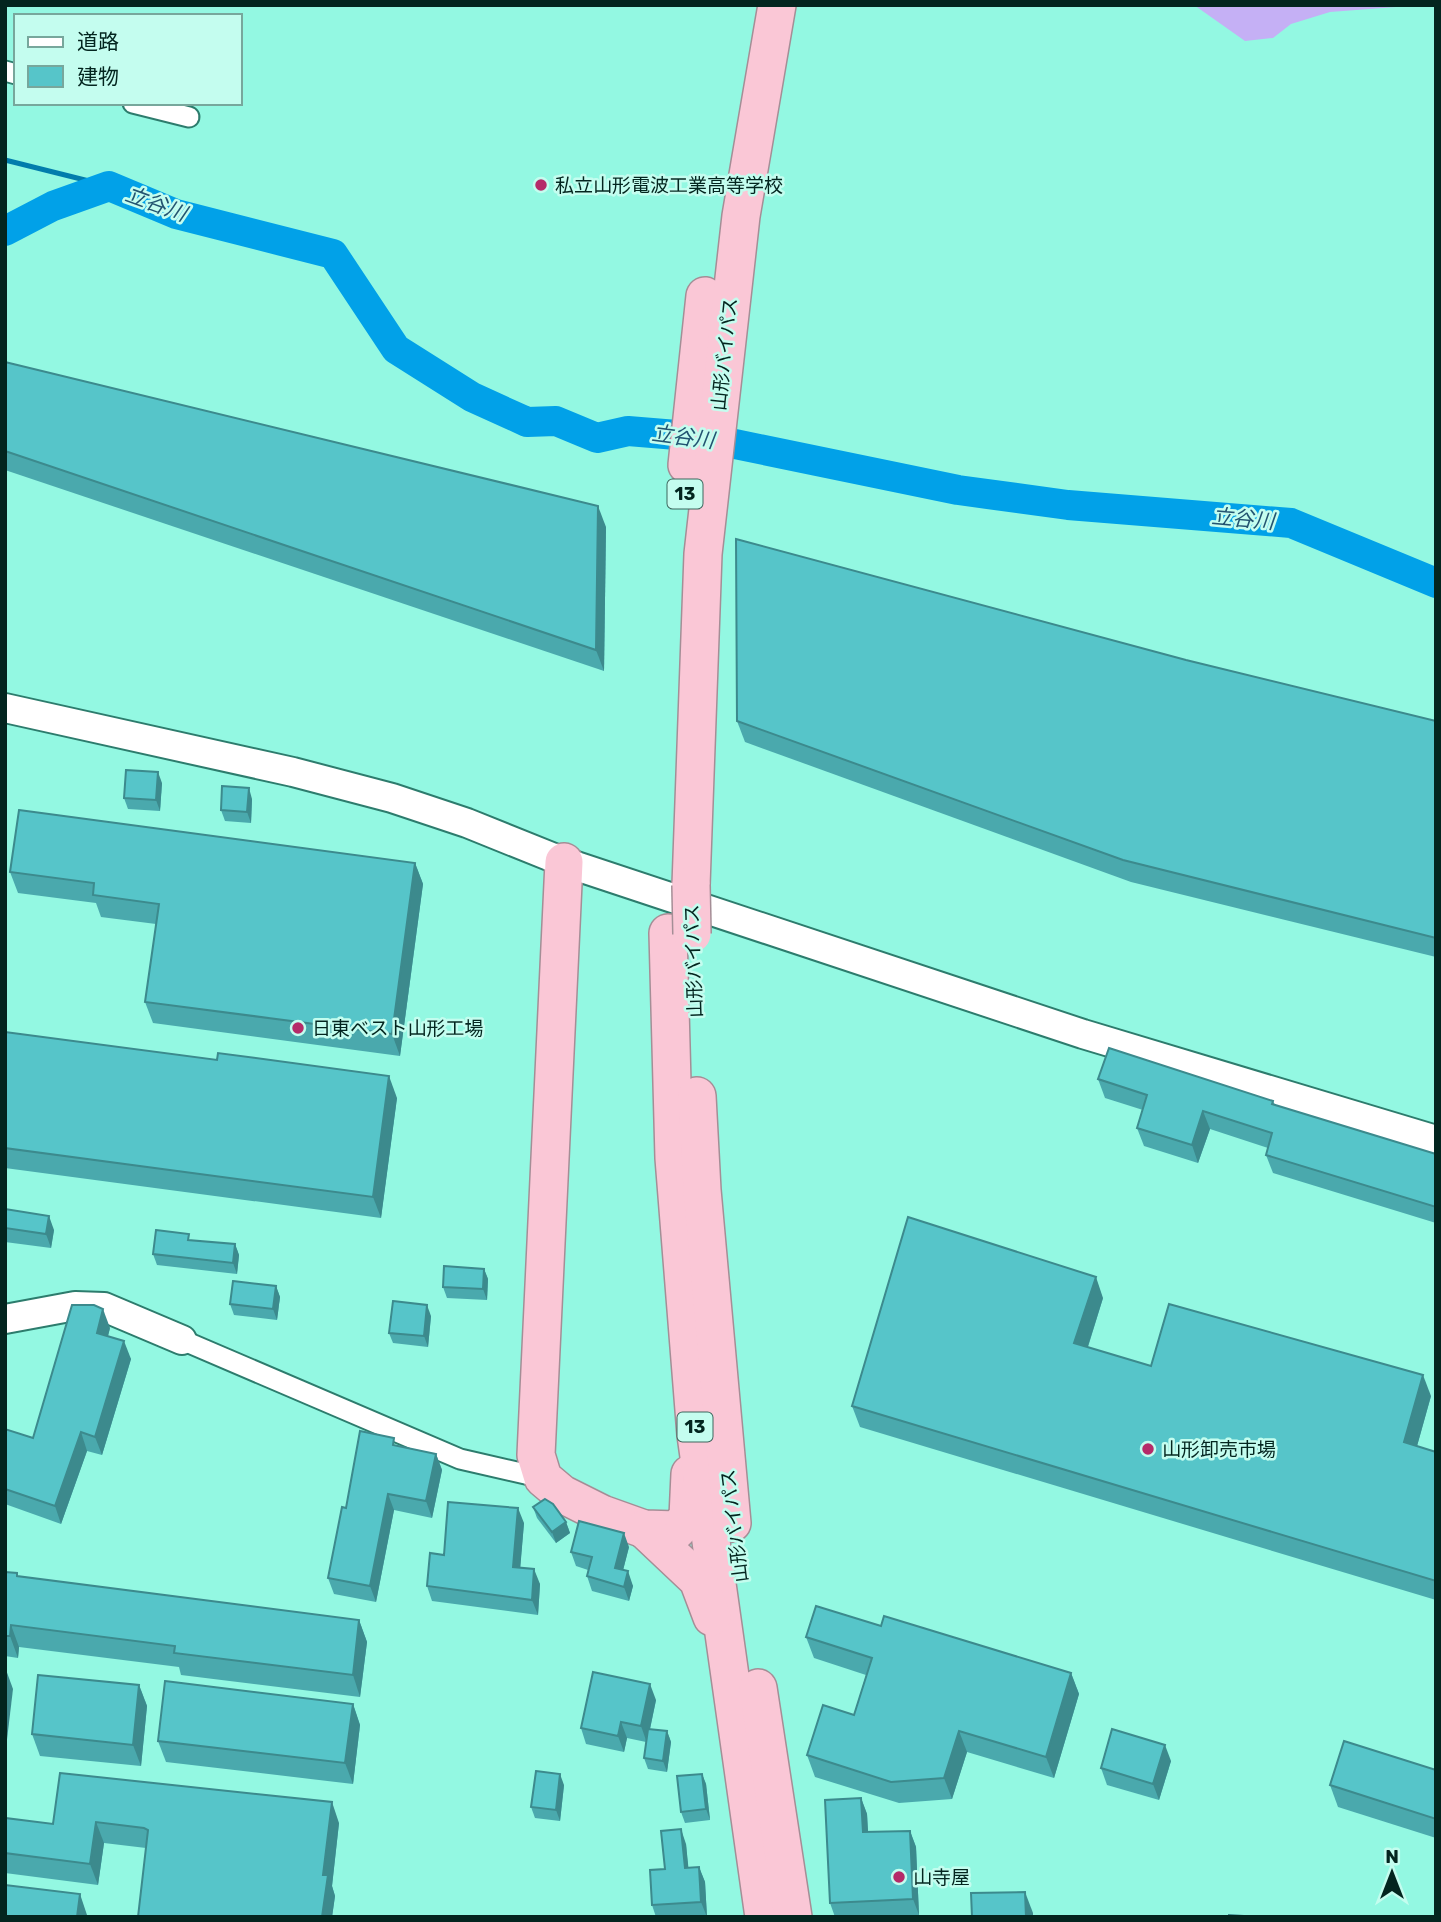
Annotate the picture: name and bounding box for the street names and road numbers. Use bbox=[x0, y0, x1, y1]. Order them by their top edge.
street label: 山形バイパス bbox=[707, 296, 742, 412]
road number: 13 bbox=[668, 480, 702, 508]
street label: 山形バイパス bbox=[680, 904, 707, 1018]
road number: 13 bbox=[678, 1412, 712, 1442]
street label: 山形バイパス bbox=[716, 1468, 753, 1584]

